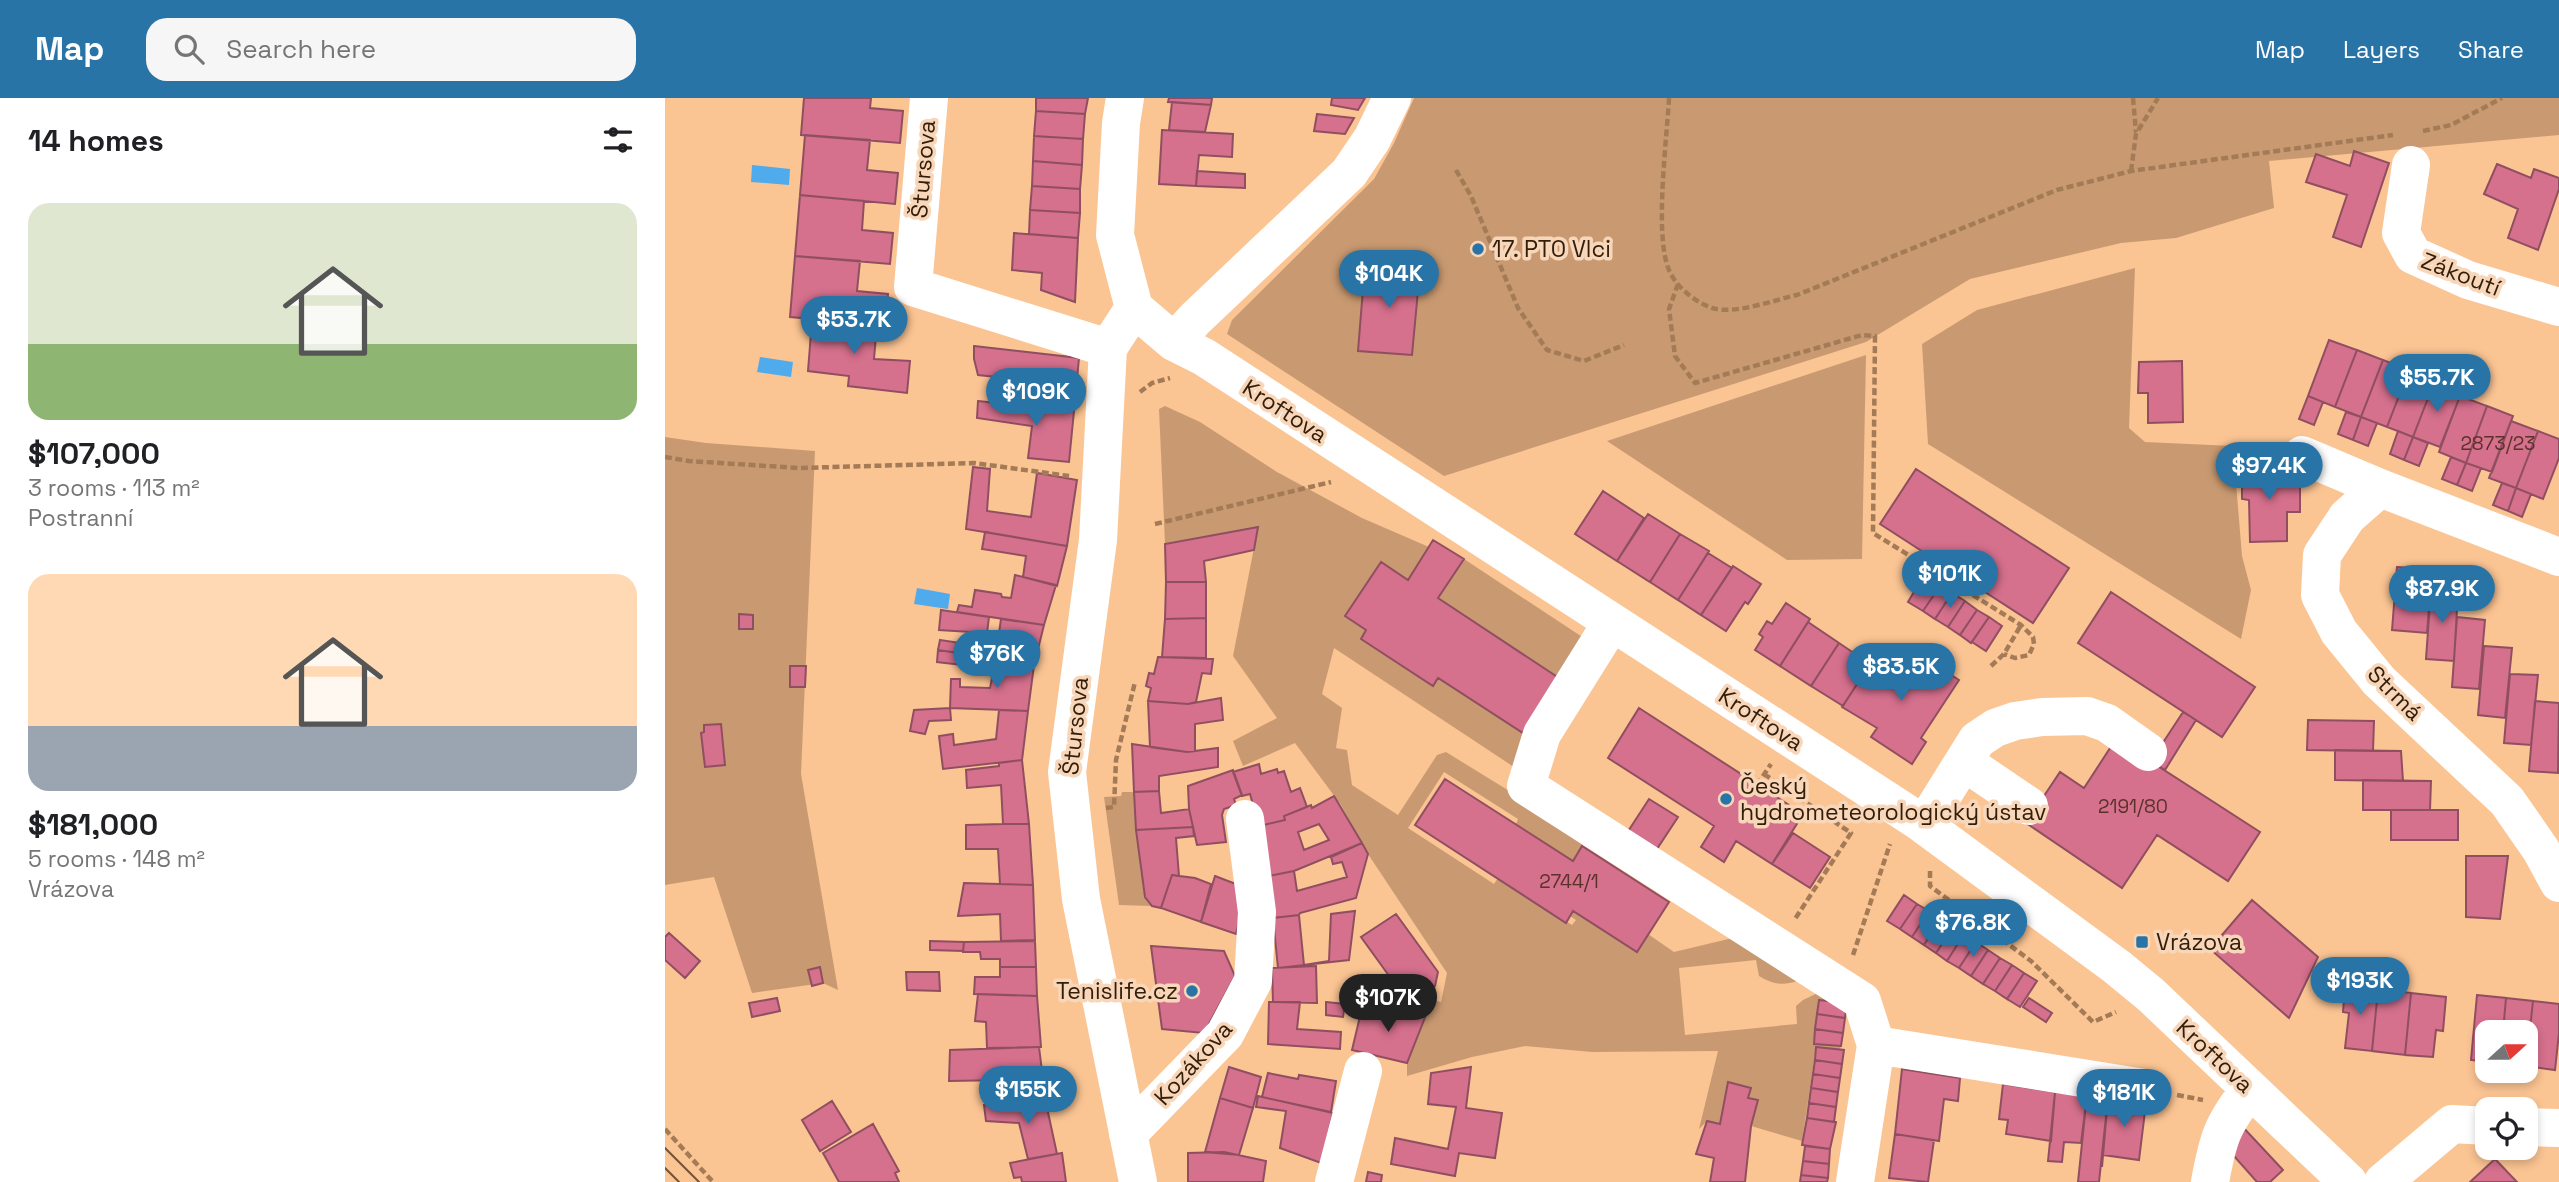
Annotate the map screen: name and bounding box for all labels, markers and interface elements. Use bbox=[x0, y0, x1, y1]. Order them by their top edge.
search box bbox=[146, 18, 636, 81]
text: Map bbox=[35, 28, 104, 70]
icon: search bbox=[170, 30, 208, 68]
text: Search here bbox=[226, 32, 376, 66]
text: Map bbox=[2255, 34, 2305, 65]
text: Layers bbox=[2343, 34, 2420, 65]
text: Share bbox=[2458, 34, 2524, 65]
street label: Štursova bbox=[904, 119, 942, 219]
text: 14 homes bbox=[28, 121, 164, 160]
icon: filters bbox=[599, 121, 637, 159]
place label: 17. PTO Vlci bbox=[1492, 234, 1611, 264]
marker: 17. PTO Vlci bbox=[1470, 241, 1486, 257]
street label: Zákoutí bbox=[2417, 245, 2505, 303]
icon: home bbox=[270, 248, 396, 374]
pin: $104K bbox=[1340, 250, 1438, 310]
text: $104K bbox=[1355, 258, 1423, 288]
pin: $53.7K bbox=[797, 296, 911, 356]
text: $53.7K bbox=[817, 304, 891, 334]
pin: $55.7K bbox=[2380, 354, 2494, 414]
text: $55.7K bbox=[2400, 362, 2474, 392]
pin: $109K bbox=[987, 368, 1085, 428]
street label: Kroftova bbox=[1237, 373, 1333, 449]
text: $109K bbox=[1002, 376, 1070, 406]
house number: 2873/23 bbox=[2460, 431, 2536, 456]
text: $107,000 bbox=[28, 434, 160, 473]
pin: $97.4K bbox=[2212, 442, 2326, 502]
text: $97.4K bbox=[2232, 450, 2306, 480]
text: 3 rooms · 113 m² bbox=[28, 473, 200, 503]
text: Postranní bbox=[28, 503, 133, 533]
pin: $101K bbox=[1901, 550, 1999, 610]
text: $101K bbox=[1918, 558, 1982, 588]
pin: $87.9K bbox=[2385, 566, 2499, 625]
text: $87.9K bbox=[2405, 573, 2479, 603]
icon: home bbox=[270, 619, 396, 745]
pin: $76K bbox=[956, 630, 1038, 690]
text: $76K bbox=[969, 638, 1025, 668]
pin: $83.5K bbox=[1844, 644, 1958, 703]
text: $83.5K bbox=[1863, 651, 1939, 681]
street label: Strmá bbox=[2361, 659, 2429, 727]
street label: Štursova bbox=[1055, 676, 1095, 776]
street label: Kroftova bbox=[1713, 681, 1809, 757]
place label: Český hydrometeorologický ústav bbox=[1740, 771, 2047, 827]
marker: Český hydrometeorologický ústav bbox=[1718, 791, 1734, 807]
house number: 2191/80 bbox=[2098, 794, 2168, 819]
text: $181,000 bbox=[28, 805, 158, 844]
text: 5 rooms · 148 m² bbox=[28, 844, 205, 874]
house number: 2744/1 bbox=[1539, 869, 1599, 894]
text: Vrázova bbox=[28, 874, 114, 904]
pin: $76.8K bbox=[1916, 900, 2030, 959]
text: $76.8K bbox=[1935, 907, 2011, 937]
place label: Vrázova bbox=[2156, 927, 2242, 957]
marker: Vrázova bbox=[2134, 934, 2150, 950]
pin: $193K bbox=[2311, 958, 2409, 1017]
text: $193K bbox=[2327, 965, 2393, 995]
pin: $107K bbox=[1339, 974, 1437, 1034]
place label: Tenislife.cz bbox=[1056, 976, 1178, 1006]
text: $107K bbox=[1355, 982, 1421, 1012]
marker: Tenislife.cz bbox=[1184, 983, 1200, 999]
street label: Kroftova bbox=[2170, 1013, 2260, 1099]
street label: Kozákova bbox=[1147, 1015, 1239, 1111]
north arrow bbox=[2475, 1020, 2537, 1083]
map controls bbox=[2475, 1020, 2538, 1160]
pin: $155K bbox=[979, 1066, 1077, 1126]
pin: $181K bbox=[2075, 1070, 2173, 1129]
text: $155K bbox=[995, 1074, 1061, 1104]
text: $181K bbox=[2093, 1077, 2155, 1107]
button: locate bbox=[2475, 1097, 2538, 1160]

